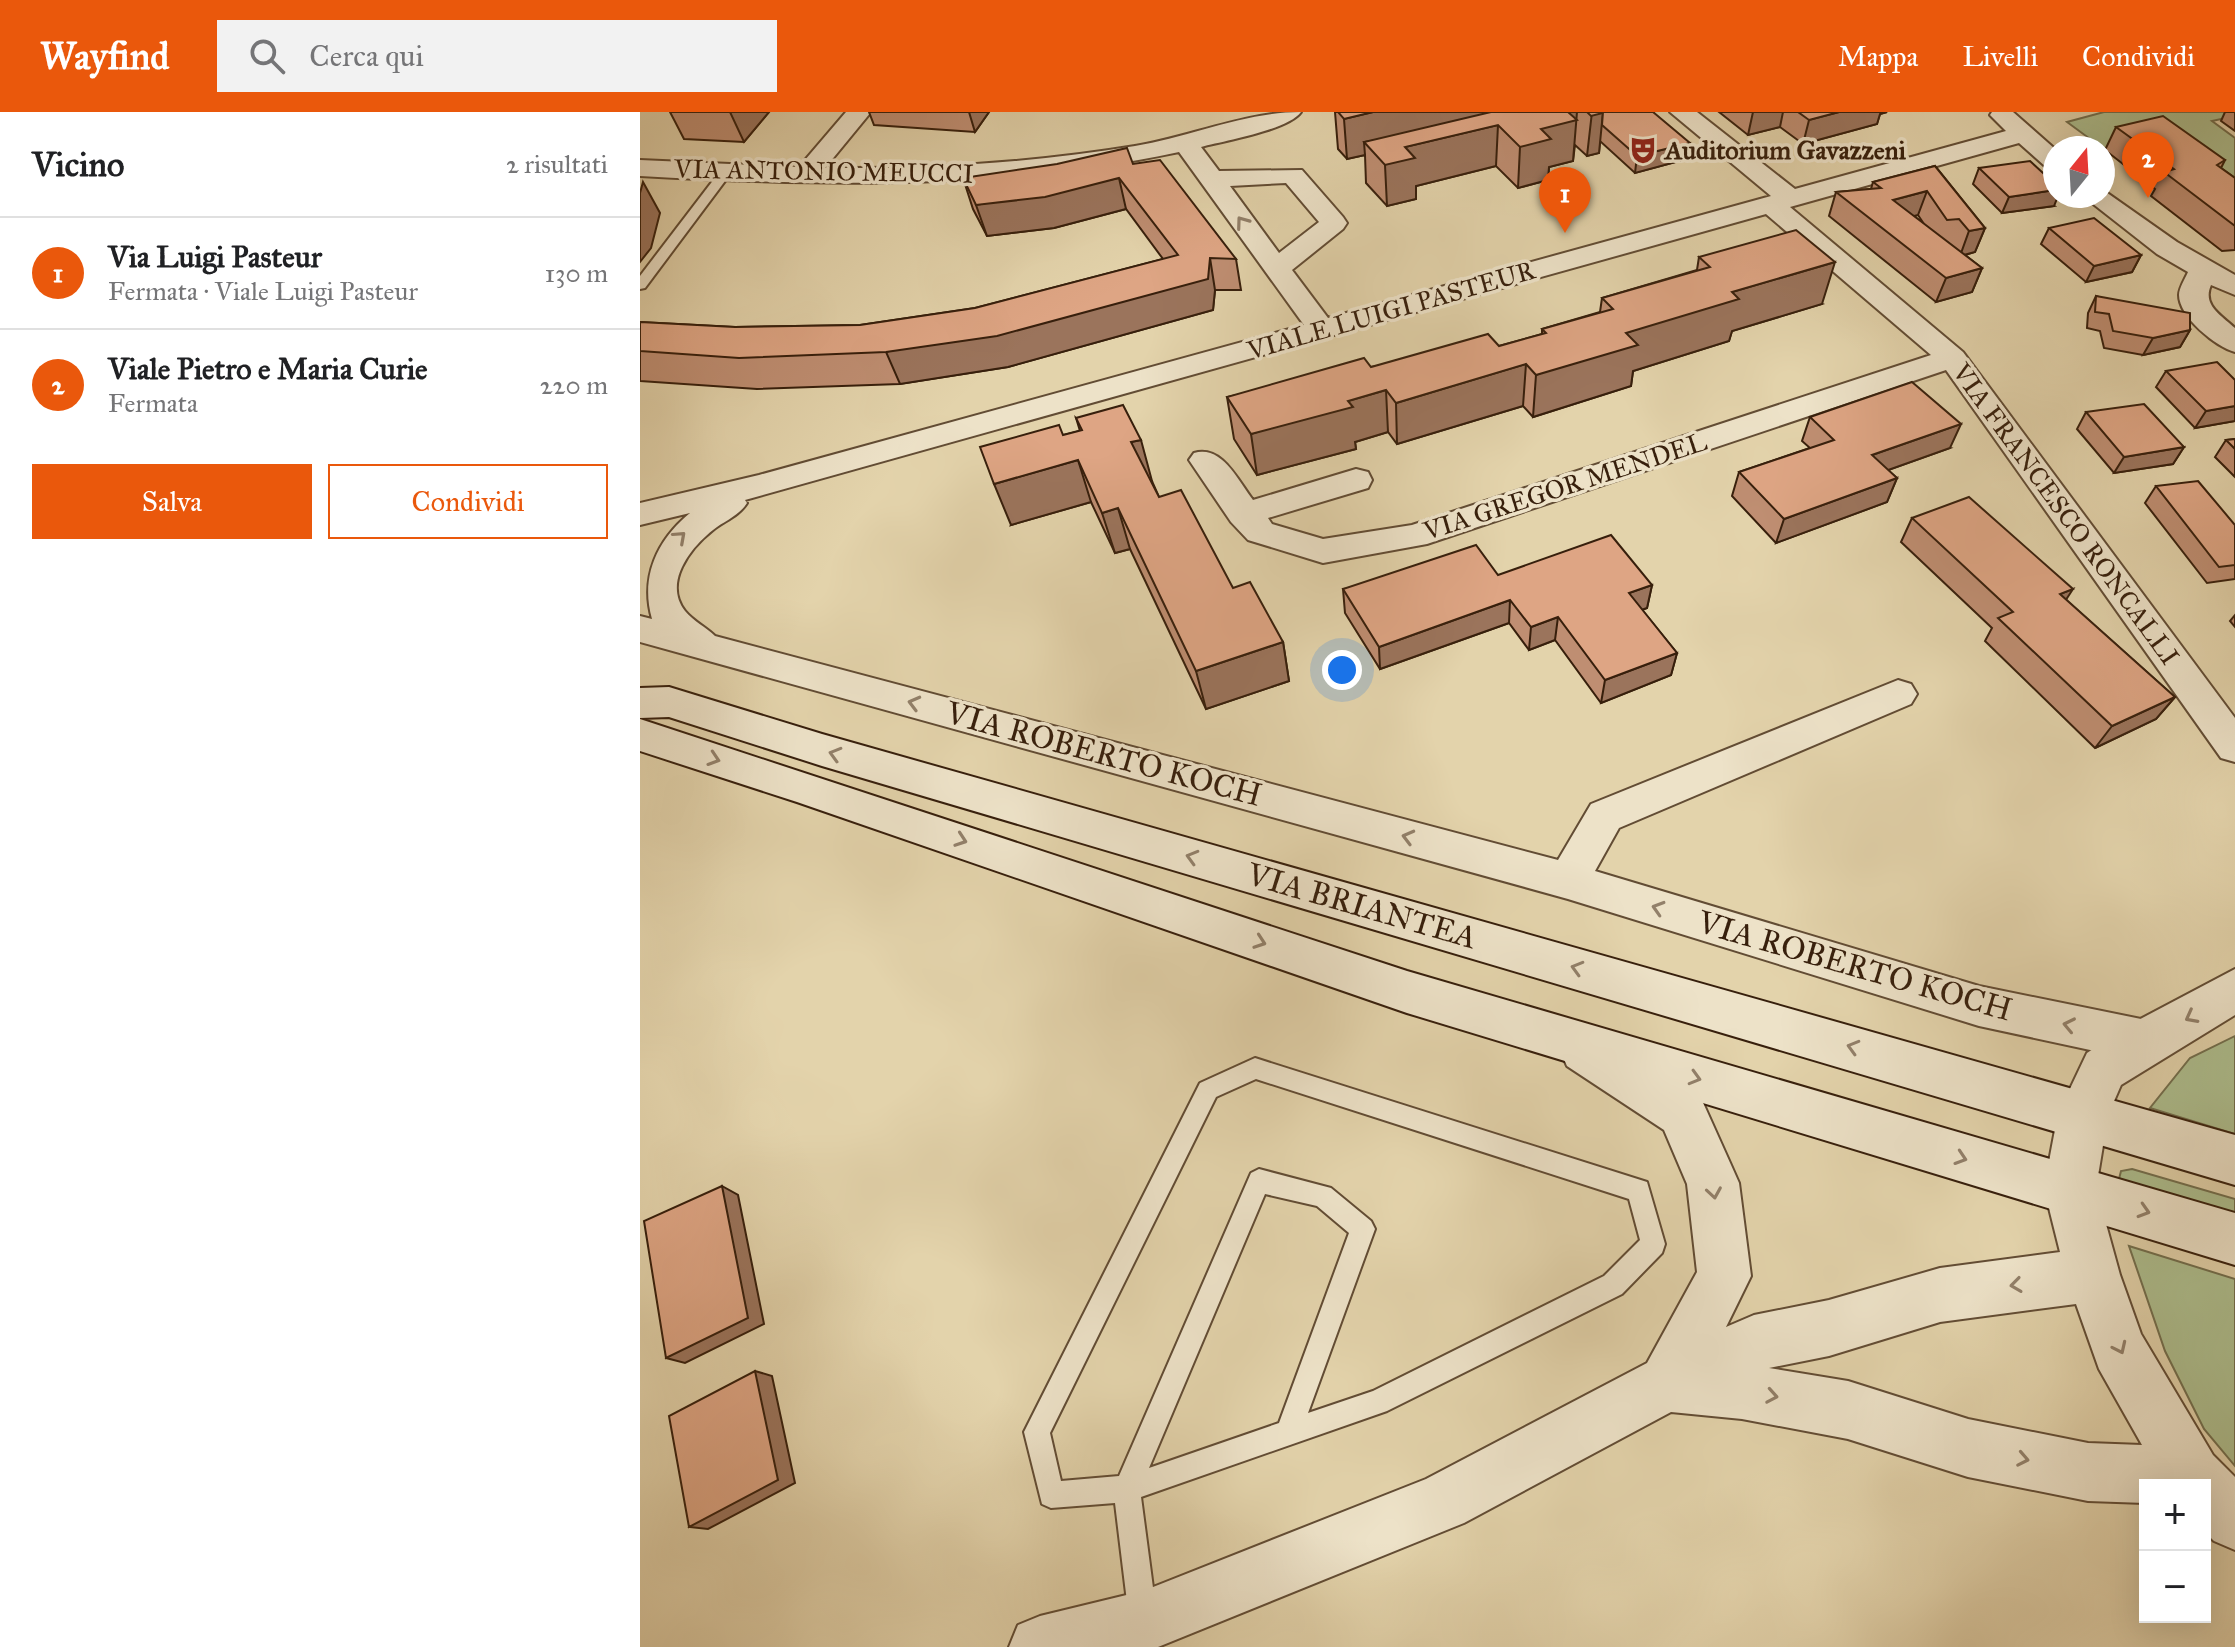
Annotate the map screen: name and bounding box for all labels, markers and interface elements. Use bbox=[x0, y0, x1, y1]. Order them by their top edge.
search box bbox=[217, 20, 777, 92]
text: Wayfind bbox=[40, 33, 169, 79]
icon: search bbox=[245, 34, 289, 78]
text: Cerca qui bbox=[309, 38, 424, 74]
text: Mappa bbox=[1838, 39, 1918, 74]
text: Livelli bbox=[1962, 39, 2038, 74]
text: Condividi bbox=[2082, 39, 2195, 74]
pin: 2 bbox=[2122, 132, 2174, 198]
place label: Auditorium Gavazzeni bbox=[1663, 134, 1907, 166]
theatre icon: Auditorium Gavazzeni bbox=[1628, 135, 1658, 165]
north arrow bbox=[2043, 136, 2115, 208]
text: Vicino bbox=[32, 144, 124, 185]
text: 2 risultati bbox=[506, 148, 608, 180]
street label: VIA ANTONIO MEUCCI bbox=[673, 152, 974, 190]
pin: 1 bbox=[1539, 167, 1591, 233]
one-way arrow bbox=[1237, 217, 1252, 231]
text: Via Luigi Pasteur bbox=[108, 239, 322, 275]
street label: VIALE LUIGI PASTEUR bbox=[1243, 253, 1539, 367]
text: 1 bbox=[53, 257, 63, 289]
text: 130 m bbox=[545, 257, 608, 289]
text: Fermata · Viale Luigi Pasteur bbox=[108, 275, 418, 307]
text: Viale Pietro e Maria Curie bbox=[108, 351, 428, 387]
street label: VIA FRANCESCO RONCALLI bbox=[1945, 356, 2186, 671]
text: 2 bbox=[52, 369, 64, 401]
text: 220 m bbox=[540, 369, 608, 401]
text: Fermata bbox=[108, 387, 198, 419]
street label: VIA GREGOR MENDEL bbox=[1418, 425, 1711, 547]
button: Salva bbox=[32, 464, 312, 539]
button: Condividi bbox=[328, 464, 608, 539]
one-way arrow bbox=[671, 531, 685, 546]
your location bbox=[1322, 650, 1362, 690]
street label: VIA ROBERTO KOCH bbox=[941, 693, 1266, 815]
one-way arrow bbox=[907, 695, 921, 712]
one-way arrow bbox=[828, 747, 842, 763]
one-way arrow bbox=[707, 749, 721, 765]
one-way arrow bbox=[1401, 830, 1415, 846]
one-way arrow bbox=[953, 831, 967, 847]
one-way arrow bbox=[1186, 850, 1200, 866]
street label: VIA BRIANTEA bbox=[1242, 854, 1482, 957]
one-way arrow bbox=[1651, 901, 1665, 917]
street label: VIA ROBERTO KOCH bbox=[1693, 902, 2017, 1030]
one-way arrow bbox=[1252, 933, 1266, 949]
one-way arrow bbox=[1570, 960, 1584, 977]
one-way arrow bbox=[2185, 1007, 2199, 1022]
one-way arrow bbox=[2063, 1017, 2076, 1034]
one-way arrow bbox=[1847, 1040, 1861, 1056]
one-way arrow bbox=[1688, 1069, 1702, 1085]
one-way arrow bbox=[1953, 1149, 1967, 1165]
one-way arrow bbox=[1705, 1187, 1722, 1200]
one-way arrow bbox=[2137, 1202, 2150, 1218]
one-way arrow bbox=[2009, 1276, 2023, 1293]
one-way arrow bbox=[2110, 1340, 2126, 1355]
one-way arrow bbox=[1765, 1387, 1778, 1404]
one-way arrow bbox=[2017, 1449, 2030, 1466]
map controls bbox=[2139, 1479, 2211, 1623]
button: + bbox=[2139, 1479, 2211, 1551]
button: − bbox=[2139, 1551, 2211, 1623]

